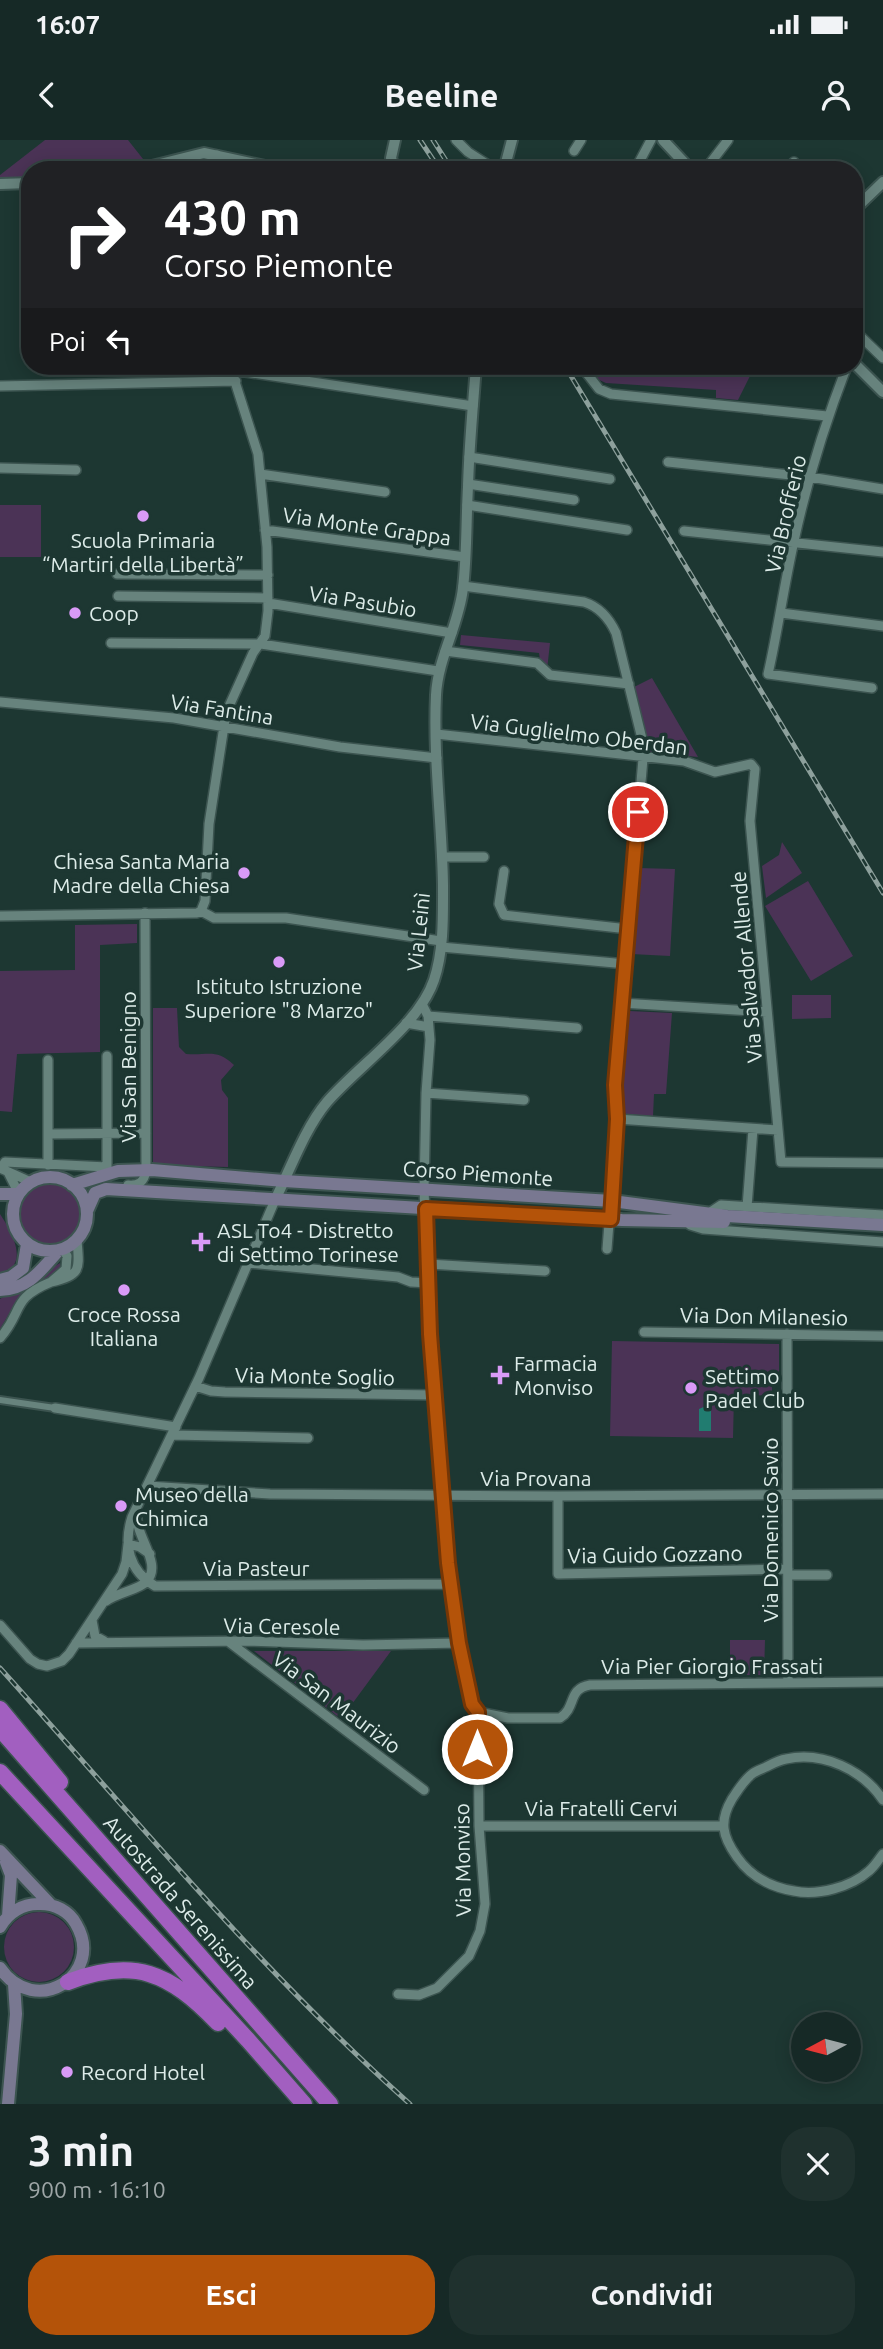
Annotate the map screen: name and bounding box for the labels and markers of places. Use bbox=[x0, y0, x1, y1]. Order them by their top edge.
marker: Scuola Primaria “Martiri della Libertà” bbox=[135, 508, 151, 524]
place label: Scuola Primaria “Martiri della Libertà” bbox=[42, 528, 244, 576]
place label: Coop bbox=[89, 601, 139, 625]
marker: Coop bbox=[67, 605, 83, 621]
pin bbox=[608, 782, 668, 842]
place label: Chiesa Santa Maria Madre della Chiesa bbox=[52, 849, 230, 897]
marker: Chiesa Santa Maria Madre della Chiesa bbox=[236, 865, 252, 881]
marker: Istituto Istruzione Superiore "8 Marzo" bbox=[271, 954, 287, 970]
place label: Istituto Istruzione Superiore "8 Marzo" bbox=[185, 974, 373, 1022]
place label: ASL To4 - Distretto di Settimo Torinese bbox=[217, 1218, 399, 1266]
marker: ASL To4 - Distretto di Settimo Torinese bbox=[191, 1232, 211, 1252]
marker: Croce Rossa Italiana bbox=[116, 1282, 132, 1298]
place label: Croce Rossa Italiana bbox=[67, 1302, 181, 1350]
place label: Farmacia Monviso bbox=[514, 1351, 598, 1399]
place label: Settimo Padel Club bbox=[705, 1364, 805, 1412]
marker: Farmacia Monviso bbox=[492, 1367, 508, 1383]
marker: Settimo Padel Club bbox=[683, 1380, 699, 1396]
place label: Museo della Chimica bbox=[135, 1482, 249, 1530]
marker: Museo della Chimica bbox=[113, 1498, 129, 1514]
place label: Record Hotel bbox=[81, 2060, 205, 2084]
marker: Record Hotel bbox=[59, 2064, 75, 2080]

